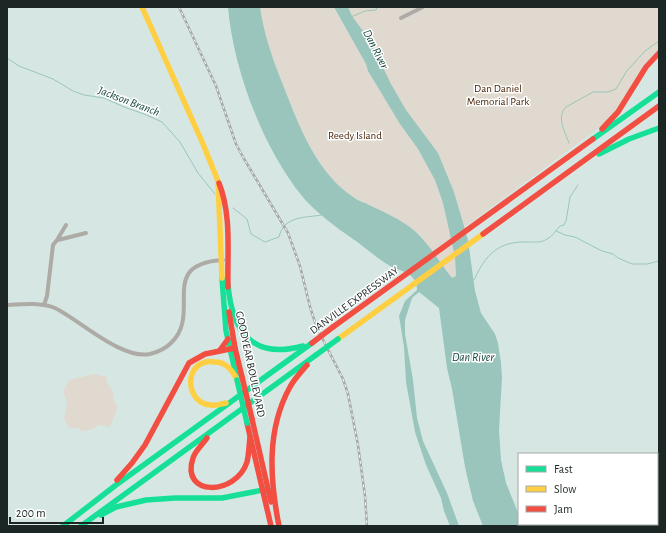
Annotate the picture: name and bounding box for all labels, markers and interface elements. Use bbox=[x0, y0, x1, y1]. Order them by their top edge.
water label: Dan River bbox=[361, 27, 391, 71]
water label: Jackson Branch bbox=[96, 83, 161, 118]
park label: Dan Daniel Memorial Park bbox=[467, 83, 529, 107]
park label: Reedy Island bbox=[328, 130, 382, 141]
street label: DANVILLE EXPRESSWAY bbox=[308, 265, 401, 336]
street label: GOODYEAR BOULEVARD bbox=[234, 310, 267, 418]
water label: Dan River bbox=[452, 351, 495, 363]
legend bbox=[518, 453, 658, 525]
text: Fast bbox=[554, 463, 573, 475]
text: Slow bbox=[554, 483, 576, 495]
scale bar bbox=[10, 499, 103, 525]
text: Jam bbox=[554, 503, 573, 515]
text: 200 m bbox=[16, 507, 46, 519]

